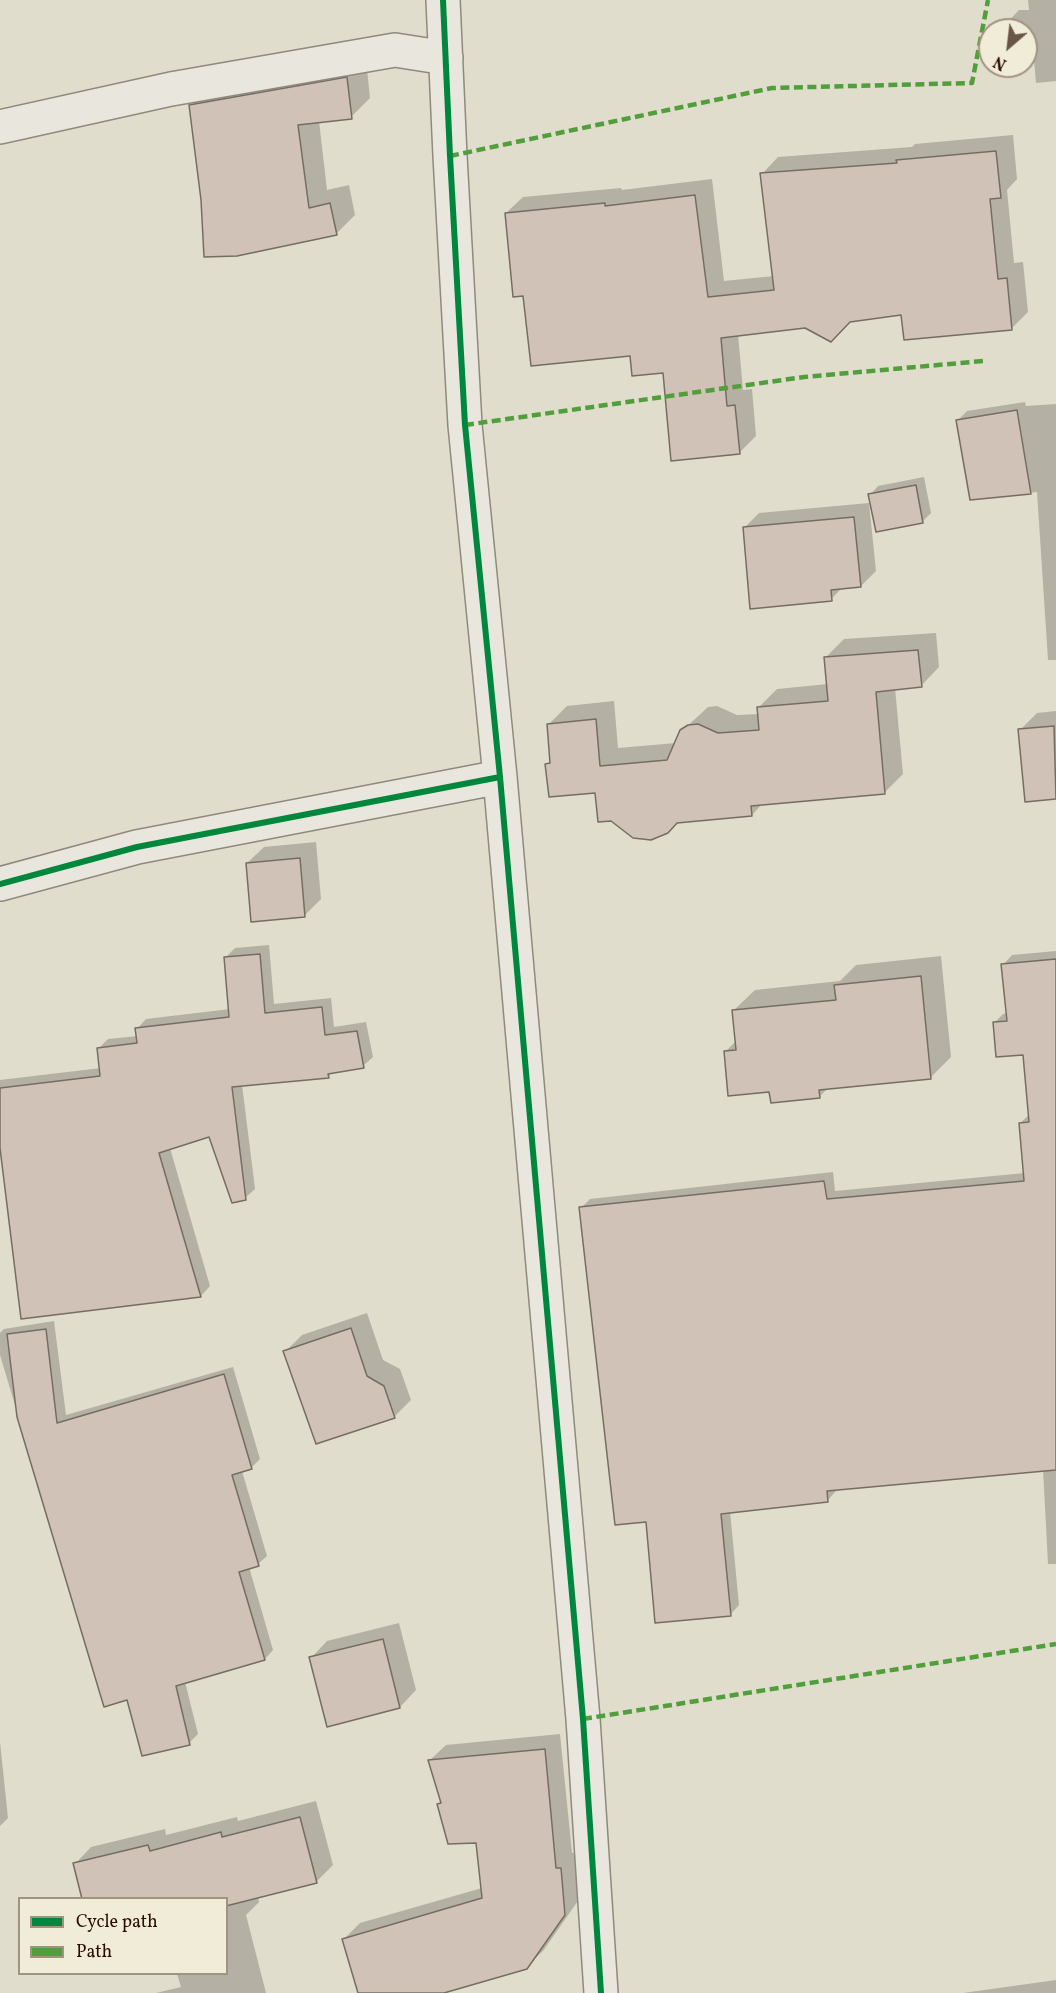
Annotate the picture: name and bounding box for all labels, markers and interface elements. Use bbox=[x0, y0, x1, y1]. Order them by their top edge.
north arrow bbox=[978, 18, 1038, 78]
text: N bbox=[990, 50, 1011, 75]
legend bbox=[18, 1897, 228, 1975]
text: Cycle path bbox=[76, 1910, 158, 1935]
text: Path bbox=[76, 1940, 112, 1965]

